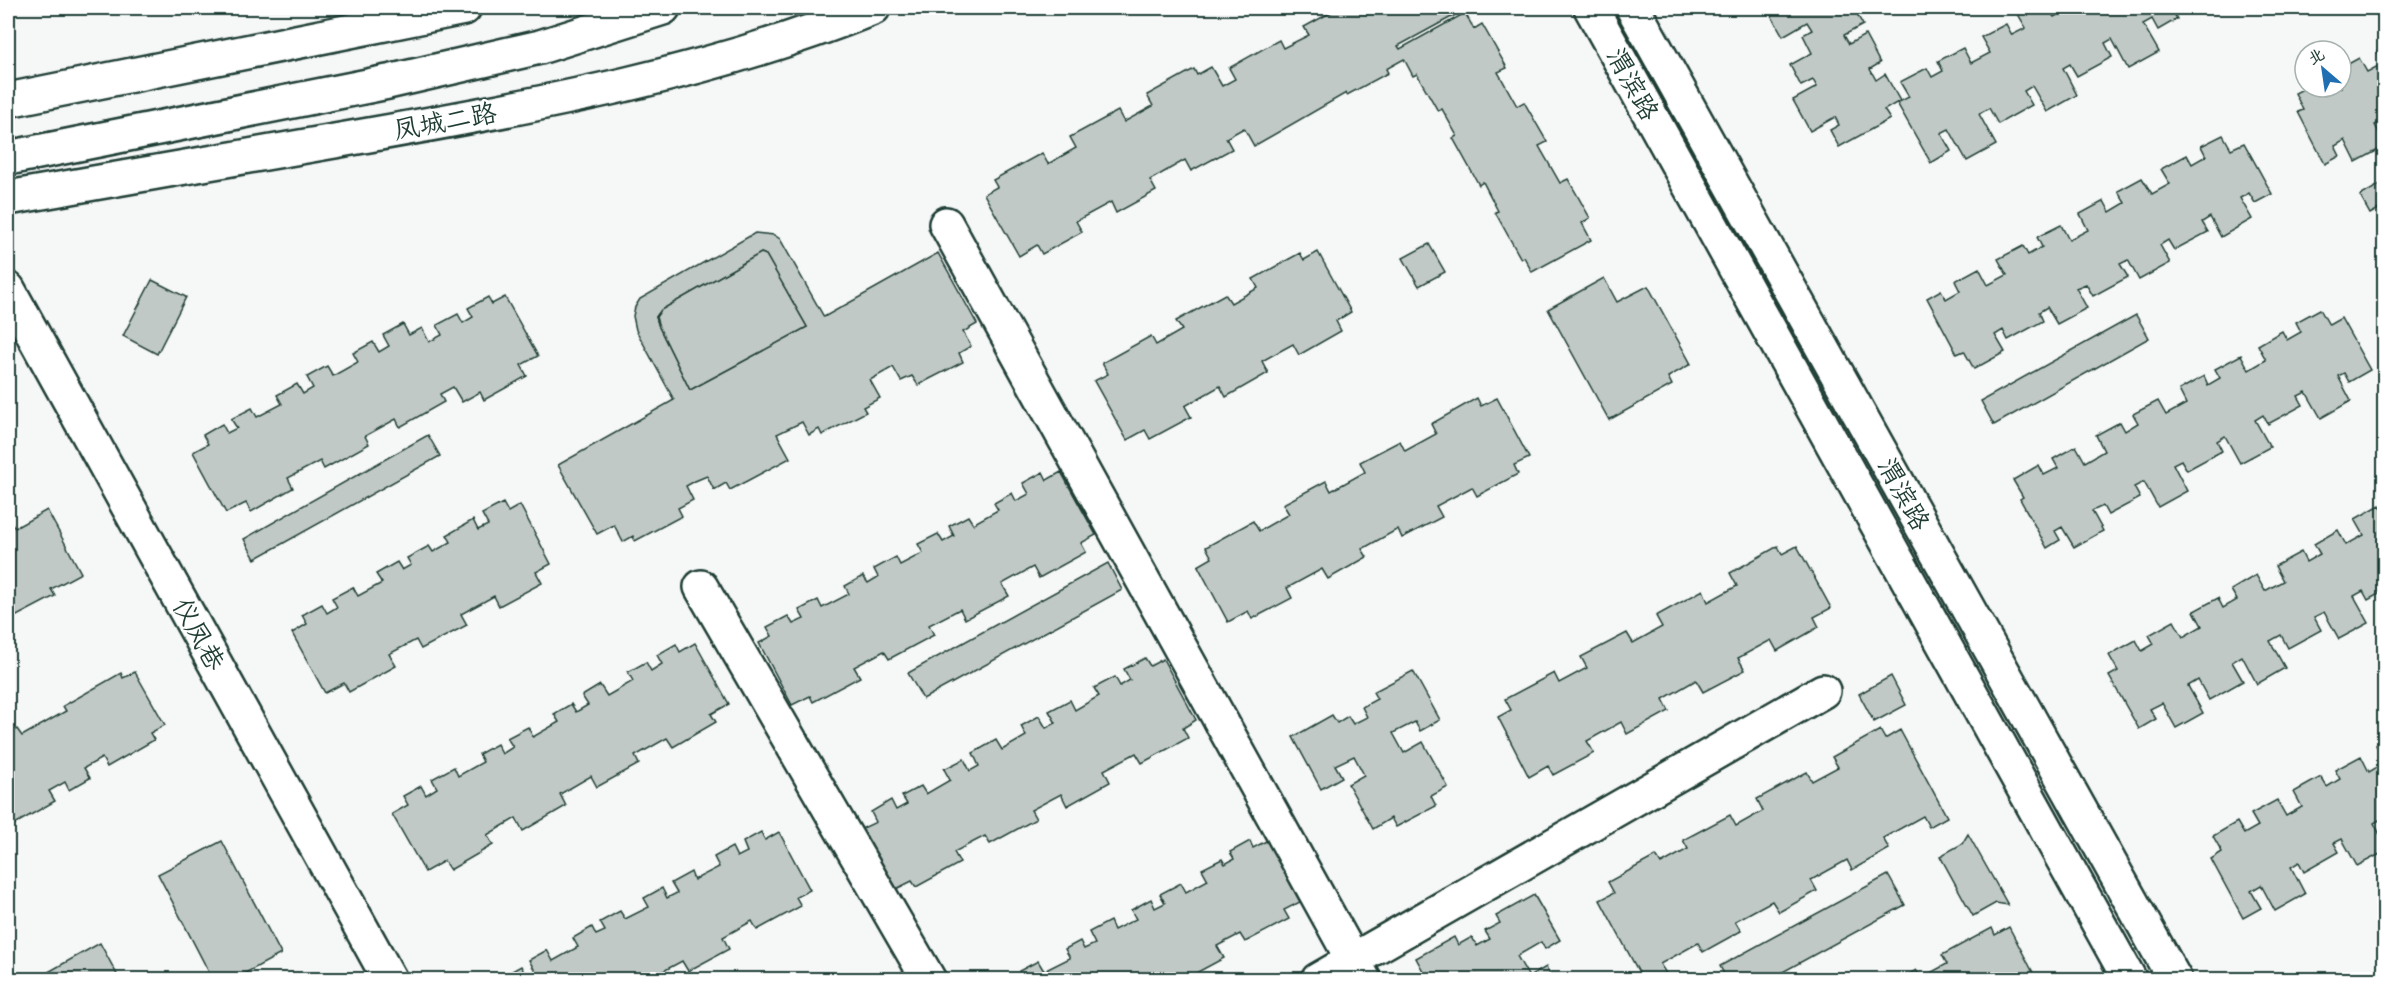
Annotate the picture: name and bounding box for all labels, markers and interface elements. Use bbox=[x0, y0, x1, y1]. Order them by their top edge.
north arrow bbox=[2293, 39, 2353, 99]
street label: 渭滨路 bbox=[1600, 42, 1666, 126]
text: 北 bbox=[2304, 44, 2328, 69]
street label: 凤城二路 bbox=[391, 96, 499, 146]
street label: 渭滨路 bbox=[1871, 452, 1937, 536]
street label: 仪凤巷 bbox=[166, 592, 232, 676]

